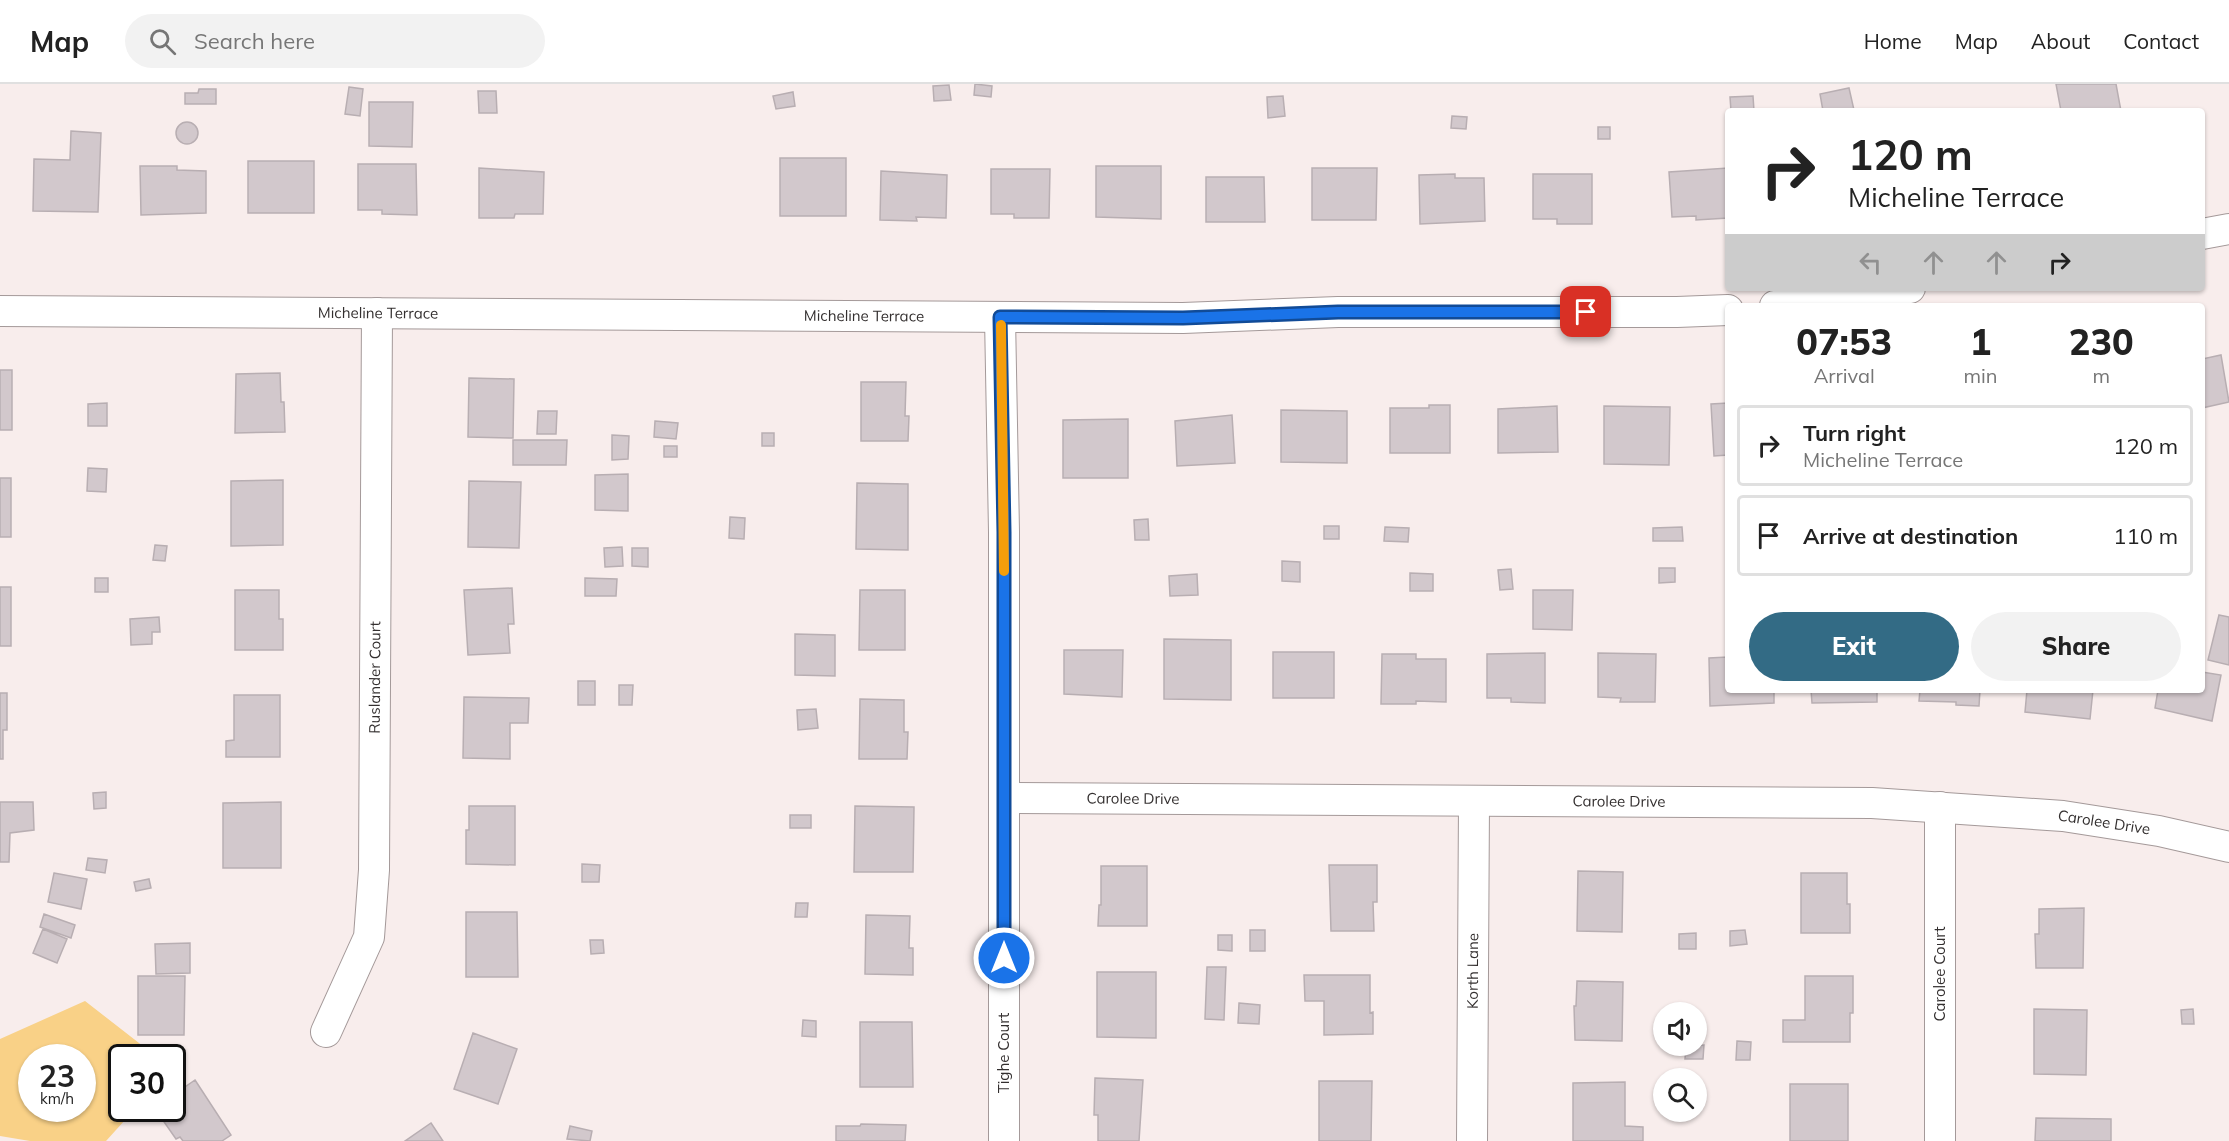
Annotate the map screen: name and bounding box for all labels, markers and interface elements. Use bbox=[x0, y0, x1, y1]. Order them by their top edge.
search box bbox=[125, 14, 545, 68]
text: Map bbox=[30, 24, 89, 59]
icon: search bbox=[146, 25, 179, 58]
text: Search here bbox=[194, 27, 315, 55]
text: Home bbox=[1864, 28, 1922, 54]
text: Map bbox=[1955, 28, 1998, 54]
text: About bbox=[2031, 28, 2090, 54]
text: Contact bbox=[2123, 28, 2199, 54]
text: 120 m bbox=[1848, 128, 1973, 181]
icon: right bbox=[1749, 132, 1827, 210]
text: Micheline Terrace bbox=[1848, 180, 2064, 214]
icon: left bbox=[1854, 246, 1887, 279]
icon: ahead bbox=[1917, 246, 1950, 279]
icon: ahead bbox=[1980, 246, 2013, 279]
icon: right bbox=[2043, 246, 2076, 279]
pin bbox=[1560, 286, 1611, 337]
icon: arrive bbox=[1569, 295, 1602, 328]
street label: Micheline Terrace bbox=[318, 303, 438, 323]
street label: Micheline Terrace bbox=[804, 306, 924, 325]
text: 07:53 bbox=[1796, 319, 1892, 364]
text: 1 bbox=[1970, 319, 1991, 364]
text: 230 bbox=[2069, 319, 2134, 364]
text: Arrival bbox=[1814, 363, 1875, 388]
text: min bbox=[1963, 363, 1998, 388]
text: m bbox=[2092, 363, 2110, 388]
text: Turn right bbox=[1803, 419, 1906, 447]
icon: right bbox=[1752, 429, 1785, 462]
text: 120 m bbox=[2113, 432, 2178, 460]
text: Micheline Terrace bbox=[1803, 447, 1963, 472]
icon: arrive bbox=[1752, 519, 1785, 552]
text: Arrive at destination bbox=[1803, 522, 2018, 550]
text: 110 m bbox=[2113, 522, 2178, 550]
button: Exit bbox=[1749, 612, 1959, 681]
button: Share bbox=[1971, 612, 2181, 681]
street label: Ruslander Court bbox=[365, 621, 384, 734]
street label: Carolee Drive bbox=[1086, 788, 1180, 808]
street label: Carolee Drive bbox=[1572, 791, 1666, 811]
street label: Carolee Drive bbox=[2057, 805, 2152, 838]
position arrow bbox=[972, 926, 1036, 990]
street label: Carolee Court bbox=[1930, 927, 1949, 1021]
street label: Korth Lane bbox=[1463, 933, 1482, 1009]
map controls bbox=[1653, 1002, 1707, 1122]
button: sound bbox=[1653, 1002, 1707, 1056]
street label: Tighe Court bbox=[994, 1013, 1013, 1093]
speed limit sign: 30 bbox=[108, 1044, 186, 1122]
text: 23 bbox=[39, 1057, 75, 1095]
button: search bbox=[1653, 1068, 1707, 1122]
text: km/h bbox=[40, 1089, 74, 1108]

